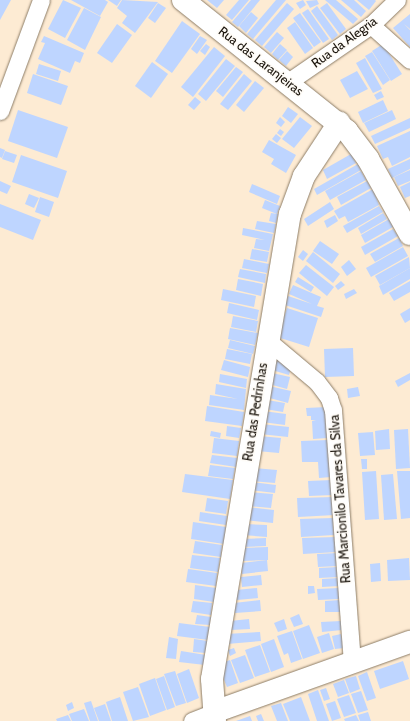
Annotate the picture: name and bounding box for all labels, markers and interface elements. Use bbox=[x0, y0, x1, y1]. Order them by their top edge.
street label: Rua da Alegria bbox=[308, 13, 380, 71]
street label: Rua das Laranjeiras bbox=[215, 23, 307, 99]
street label: Rua das Pedrinhas bbox=[240, 362, 270, 462]
street label: Rua Marcionilo Tavares da Silva bbox=[326, 414, 354, 584]

